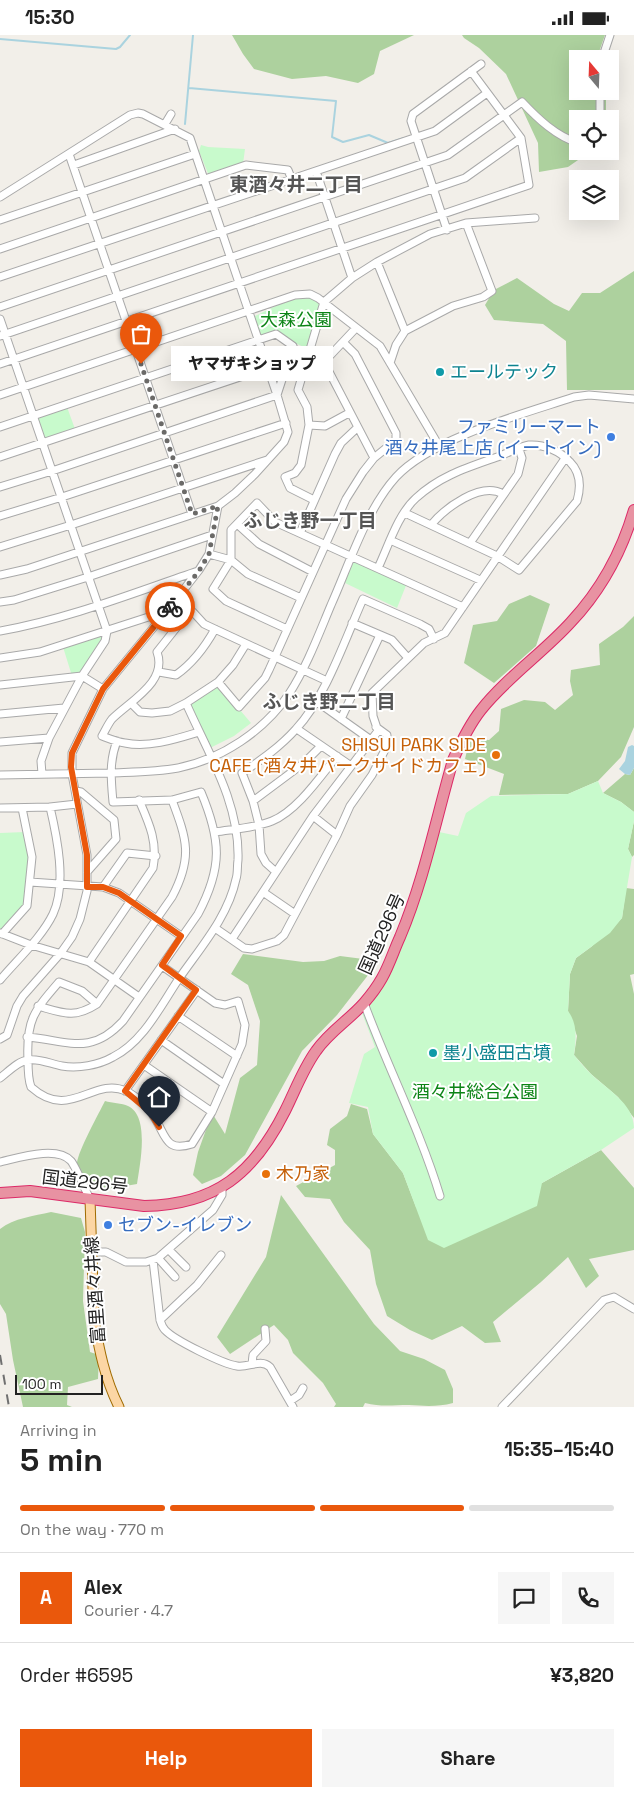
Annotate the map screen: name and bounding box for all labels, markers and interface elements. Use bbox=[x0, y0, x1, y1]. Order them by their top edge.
text: 15:30 bbox=[25, 5, 75, 30]
north arrow bbox=[569, 50, 619, 100]
map controls bbox=[569, 50, 619, 220]
button: locate bbox=[569, 110, 619, 160]
button: layers bbox=[569, 170, 619, 220]
district label: 東酒々井二丁目 bbox=[229, 172, 363, 197]
park label: 大森公園 bbox=[260, 308, 332, 331]
pin bbox=[120, 313, 162, 364]
icon: bag bbox=[127, 320, 155, 348]
callout: ヤマザキショップ bbox=[171, 347, 334, 381]
text: ヤマザキショップ bbox=[188, 353, 316, 374]
place label: エールテック bbox=[450, 360, 558, 383]
marker: エールテック bbox=[434, 366, 446, 378]
place label: ファミリーマート 酒々井尾上店 (イートイン) bbox=[385, 415, 601, 459]
marker: ファミリーマート 酒々井尾上店 (イートイン) bbox=[605, 431, 617, 443]
district label: ふじき野一丁目 bbox=[243, 508, 377, 533]
courier bbox=[145, 582, 195, 632]
icon: bike bbox=[156, 593, 184, 621]
district label: ふじき野二丁目 bbox=[262, 689, 396, 714]
place label: SHISUI PARK SIDE CAFE (酒々井パークサイドカフェ) bbox=[209, 733, 486, 777]
marker: SHISUI PARK SIDE CAFE (酒々井パークサイドカフェ) bbox=[490, 749, 502, 761]
street label: 国道296号 bbox=[353, 889, 410, 978]
place label: 墨小盛田古墳 bbox=[443, 1041, 551, 1064]
marker: 墨小盛田古墳 bbox=[427, 1047, 439, 1059]
pin bbox=[138, 1076, 180, 1127]
park label: 酒々井総合公園 bbox=[412, 1080, 538, 1103]
icon: home bbox=[145, 1083, 173, 1111]
place label: 木乃家 bbox=[276, 1162, 330, 1185]
street label: 国道296号 bbox=[41, 1165, 130, 1198]
marker: 木乃家 bbox=[260, 1168, 272, 1180]
place label: セブン-イレブン bbox=[118, 1213, 252, 1236]
marker: セブン-イレブン bbox=[102, 1219, 114, 1231]
street label: 富里酒々井線 bbox=[79, 1235, 110, 1345]
scale bar bbox=[15, 1372, 102, 1395]
text: 100 m bbox=[22, 1375, 61, 1393]
text: Arriving in bbox=[20, 1420, 97, 1441]
text: 15:35–15:40 bbox=[504, 1437, 614, 1462]
text: 5 min bbox=[20, 1440, 103, 1480]
text: On the way · 770 m bbox=[20, 1519, 164, 1540]
button: chat bbox=[498, 1572, 550, 1624]
button: phone bbox=[562, 1572, 614, 1624]
text: Alex bbox=[84, 1575, 123, 1600]
text: A bbox=[40, 1585, 52, 1610]
text: Courier · 4.7 bbox=[84, 1600, 173, 1621]
text: Order #6595 bbox=[20, 1663, 133, 1688]
text: ¥3,820 bbox=[550, 1663, 614, 1688]
button: Help bbox=[20, 1729, 312, 1787]
button: Share bbox=[322, 1729, 614, 1787]

